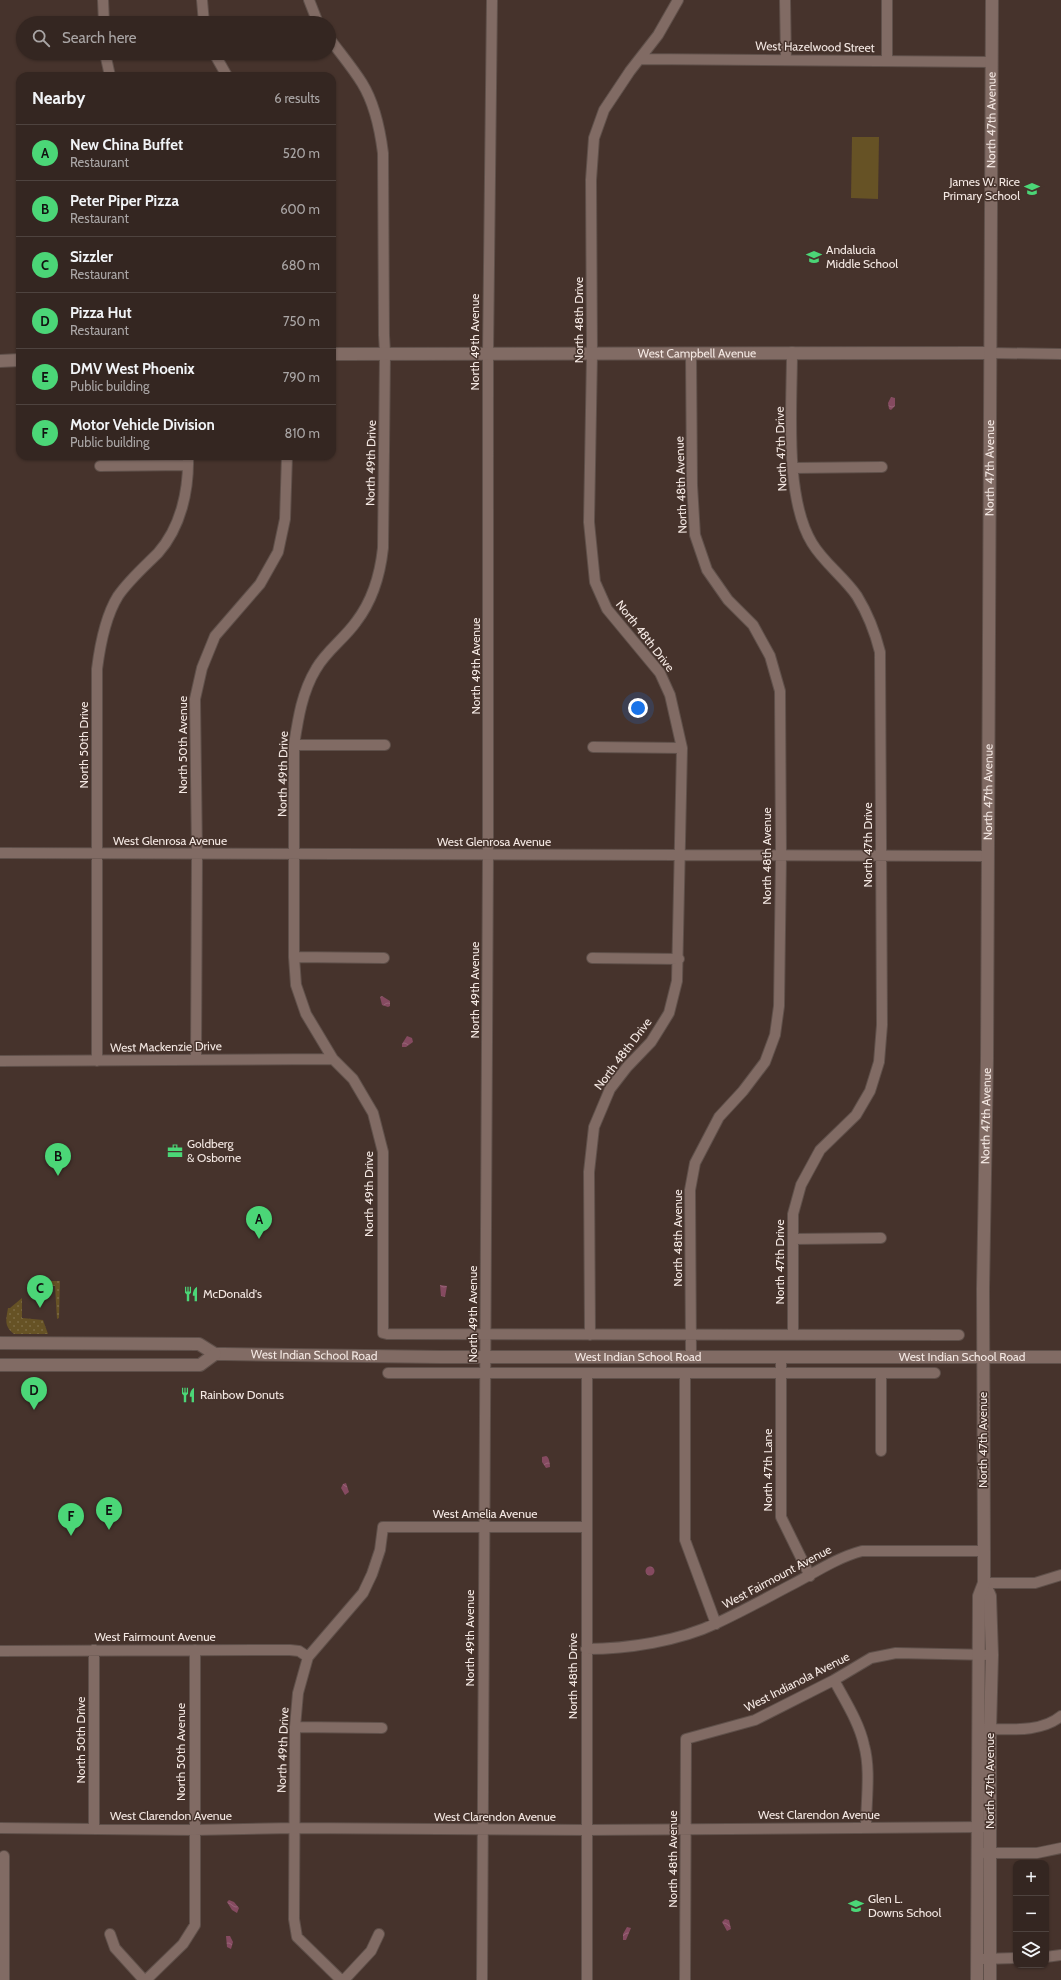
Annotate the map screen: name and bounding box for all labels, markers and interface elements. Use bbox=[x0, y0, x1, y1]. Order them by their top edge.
search box bbox=[16, 16, 336, 60]
icon: search bbox=[30, 27, 52, 49]
text: Search here bbox=[62, 29, 137, 47]
street label: West Hazelwood Street bbox=[755, 38, 875, 55]
street label: North 47th Avenue bbox=[983, 72, 999, 168]
text: Nearby bbox=[32, 88, 85, 108]
text: 6 results bbox=[274, 90, 320, 106]
text: New China Buffet bbox=[70, 136, 183, 154]
text: A bbox=[41, 145, 49, 161]
text: 520 m bbox=[283, 145, 320, 161]
text: Restaurant bbox=[70, 154, 129, 170]
place label: James W. Rice Primary School bbox=[943, 174, 1020, 203]
school or university icon: James W. Rice Primary School bbox=[1023, 180, 1041, 198]
text: Peter Piper Pizza bbox=[70, 192, 179, 210]
text: B bbox=[41, 201, 49, 217]
text: 600 m bbox=[280, 201, 320, 217]
text: Restaurant bbox=[70, 210, 129, 226]
place label: Andalucia Middle School bbox=[826, 242, 898, 271]
text: Sizzler bbox=[70, 248, 113, 266]
school or university icon: Andalucia Middle School bbox=[805, 248, 823, 266]
text: C bbox=[41, 257, 49, 273]
text: 680 m bbox=[281, 257, 320, 273]
text: Restaurant bbox=[70, 266, 129, 282]
street label: North 48th Drive bbox=[571, 277, 586, 363]
street label: North 49th Avenue bbox=[467, 294, 482, 390]
text: Pizza Hut bbox=[70, 304, 132, 322]
text: D bbox=[40, 313, 50, 329]
text: 750 m bbox=[283, 313, 320, 329]
text: Restaurant bbox=[70, 322, 129, 338]
street label: West Campbell Avenue bbox=[638, 345, 756, 361]
text: DMV West Phoenix bbox=[70, 360, 195, 378]
text: E bbox=[41, 369, 49, 385]
text: 790 m bbox=[283, 369, 320, 385]
text: Public building bbox=[70, 378, 150, 394]
street label: North 47th Drive bbox=[772, 406, 789, 492]
text: Motor Vehicle Division bbox=[70, 416, 215, 434]
street label: North 49th Drive bbox=[362, 420, 379, 506]
street label: North 47th Avenue bbox=[982, 420, 997, 516]
text: F bbox=[42, 425, 48, 441]
text: 810 m bbox=[284, 425, 320, 441]
text: Public building bbox=[70, 434, 150, 450]
street label: North 48th Avenue bbox=[671, 436, 690, 534]
street label: North 48th Drive bbox=[613, 597, 678, 674]
street label: North 49th Avenue bbox=[468, 618, 483, 714]
street label: North 50th Avenue bbox=[175, 696, 190, 794]
your location bbox=[628, 698, 648, 718]
street label: North 50th Drive bbox=[76, 702, 91, 788]
street label: North 49th Drive bbox=[274, 731, 291, 817]
street label: North 47th Avenue bbox=[980, 744, 995, 840]
street label: North 47th Drive bbox=[860, 802, 875, 888]
street label: North 48th Avenue bbox=[759, 807, 774, 905]
street label: West Glenrosa Avenue bbox=[113, 833, 227, 848]
street label: West Glenrosa Avenue bbox=[437, 834, 551, 849]
street label: North 49th Avenue bbox=[467, 942, 482, 1038]
street label: North 48th Drive bbox=[591, 1015, 655, 1093]
street label: West Mackenzie Drive bbox=[110, 1038, 222, 1055]
street label: North 47th Avenue bbox=[977, 1068, 994, 1164]
place label: Goldberg & Osborne bbox=[187, 1136, 241, 1165]
office icon: Goldberg & Osborne bbox=[166, 1142, 184, 1160]
pin: B bbox=[45, 1143, 71, 1176]
street label: North 49th Drive bbox=[361, 1151, 376, 1237]
street label: North 48th Avenue bbox=[670, 1189, 685, 1287]
pin: A bbox=[246, 1206, 272, 1239]
street label: North 47th Drive bbox=[772, 1219, 787, 1305]
street label: North 49th Avenue bbox=[465, 1266, 480, 1362]
pin: C bbox=[27, 1275, 53, 1308]
restaurant icon: McDonald's bbox=[182, 1285, 200, 1303]
place label: McDonald's bbox=[203, 1286, 262, 1301]
street label: West Indian School Road bbox=[251, 1346, 378, 1363]
street label: West Indian School Road bbox=[575, 1349, 701, 1364]
street label: West Indian School Road bbox=[899, 1349, 1025, 1364]
pin: D bbox=[21, 1377, 47, 1410]
restaurant icon: Rainbow Donuts bbox=[179, 1386, 197, 1404]
place label: Rainbow Donuts bbox=[200, 1387, 284, 1402]
street label: North 47th Avenue bbox=[975, 1392, 990, 1488]
street label: North 47th Lane bbox=[760, 1429, 775, 1511]
pin: E bbox=[96, 1497, 122, 1530]
pin: F bbox=[58, 1503, 84, 1536]
street label: West Amelia Avenue bbox=[433, 1506, 537, 1521]
street label: West Fairmount Avenue bbox=[720, 1541, 834, 1612]
street label: North 49th Avenue bbox=[462, 1590, 477, 1686]
street label: West Fairmount Avenue bbox=[94, 1629, 216, 1644]
street label: North 48th Drive bbox=[565, 1633, 580, 1719]
street label: West Indianola Avenue bbox=[742, 1649, 852, 1715]
street label: North 50th Drive bbox=[73, 1697, 88, 1783]
street label: North 50th Avenue bbox=[173, 1703, 188, 1801]
street label: North 49th Drive bbox=[274, 1707, 291, 1793]
street label: North 47th Avenue bbox=[982, 1733, 997, 1829]
street label: West Clarendon Avenue bbox=[758, 1807, 880, 1822]
street label: West Clarendon Avenue bbox=[110, 1808, 232, 1823]
street label: West Clarendon Avenue bbox=[434, 1809, 556, 1824]
street label: North 48th Avenue bbox=[665, 1810, 680, 1908]
map controls bbox=[1013, 1860, 1049, 1968]
button: + bbox=[1013, 1860, 1049, 1896]
place label: Glen L. Downs School bbox=[868, 1891, 941, 1920]
button: − bbox=[1013, 1896, 1049, 1932]
school or university icon: Glen L. Downs School bbox=[847, 1897, 865, 1915]
button: layers bbox=[1013, 1932, 1049, 1968]

